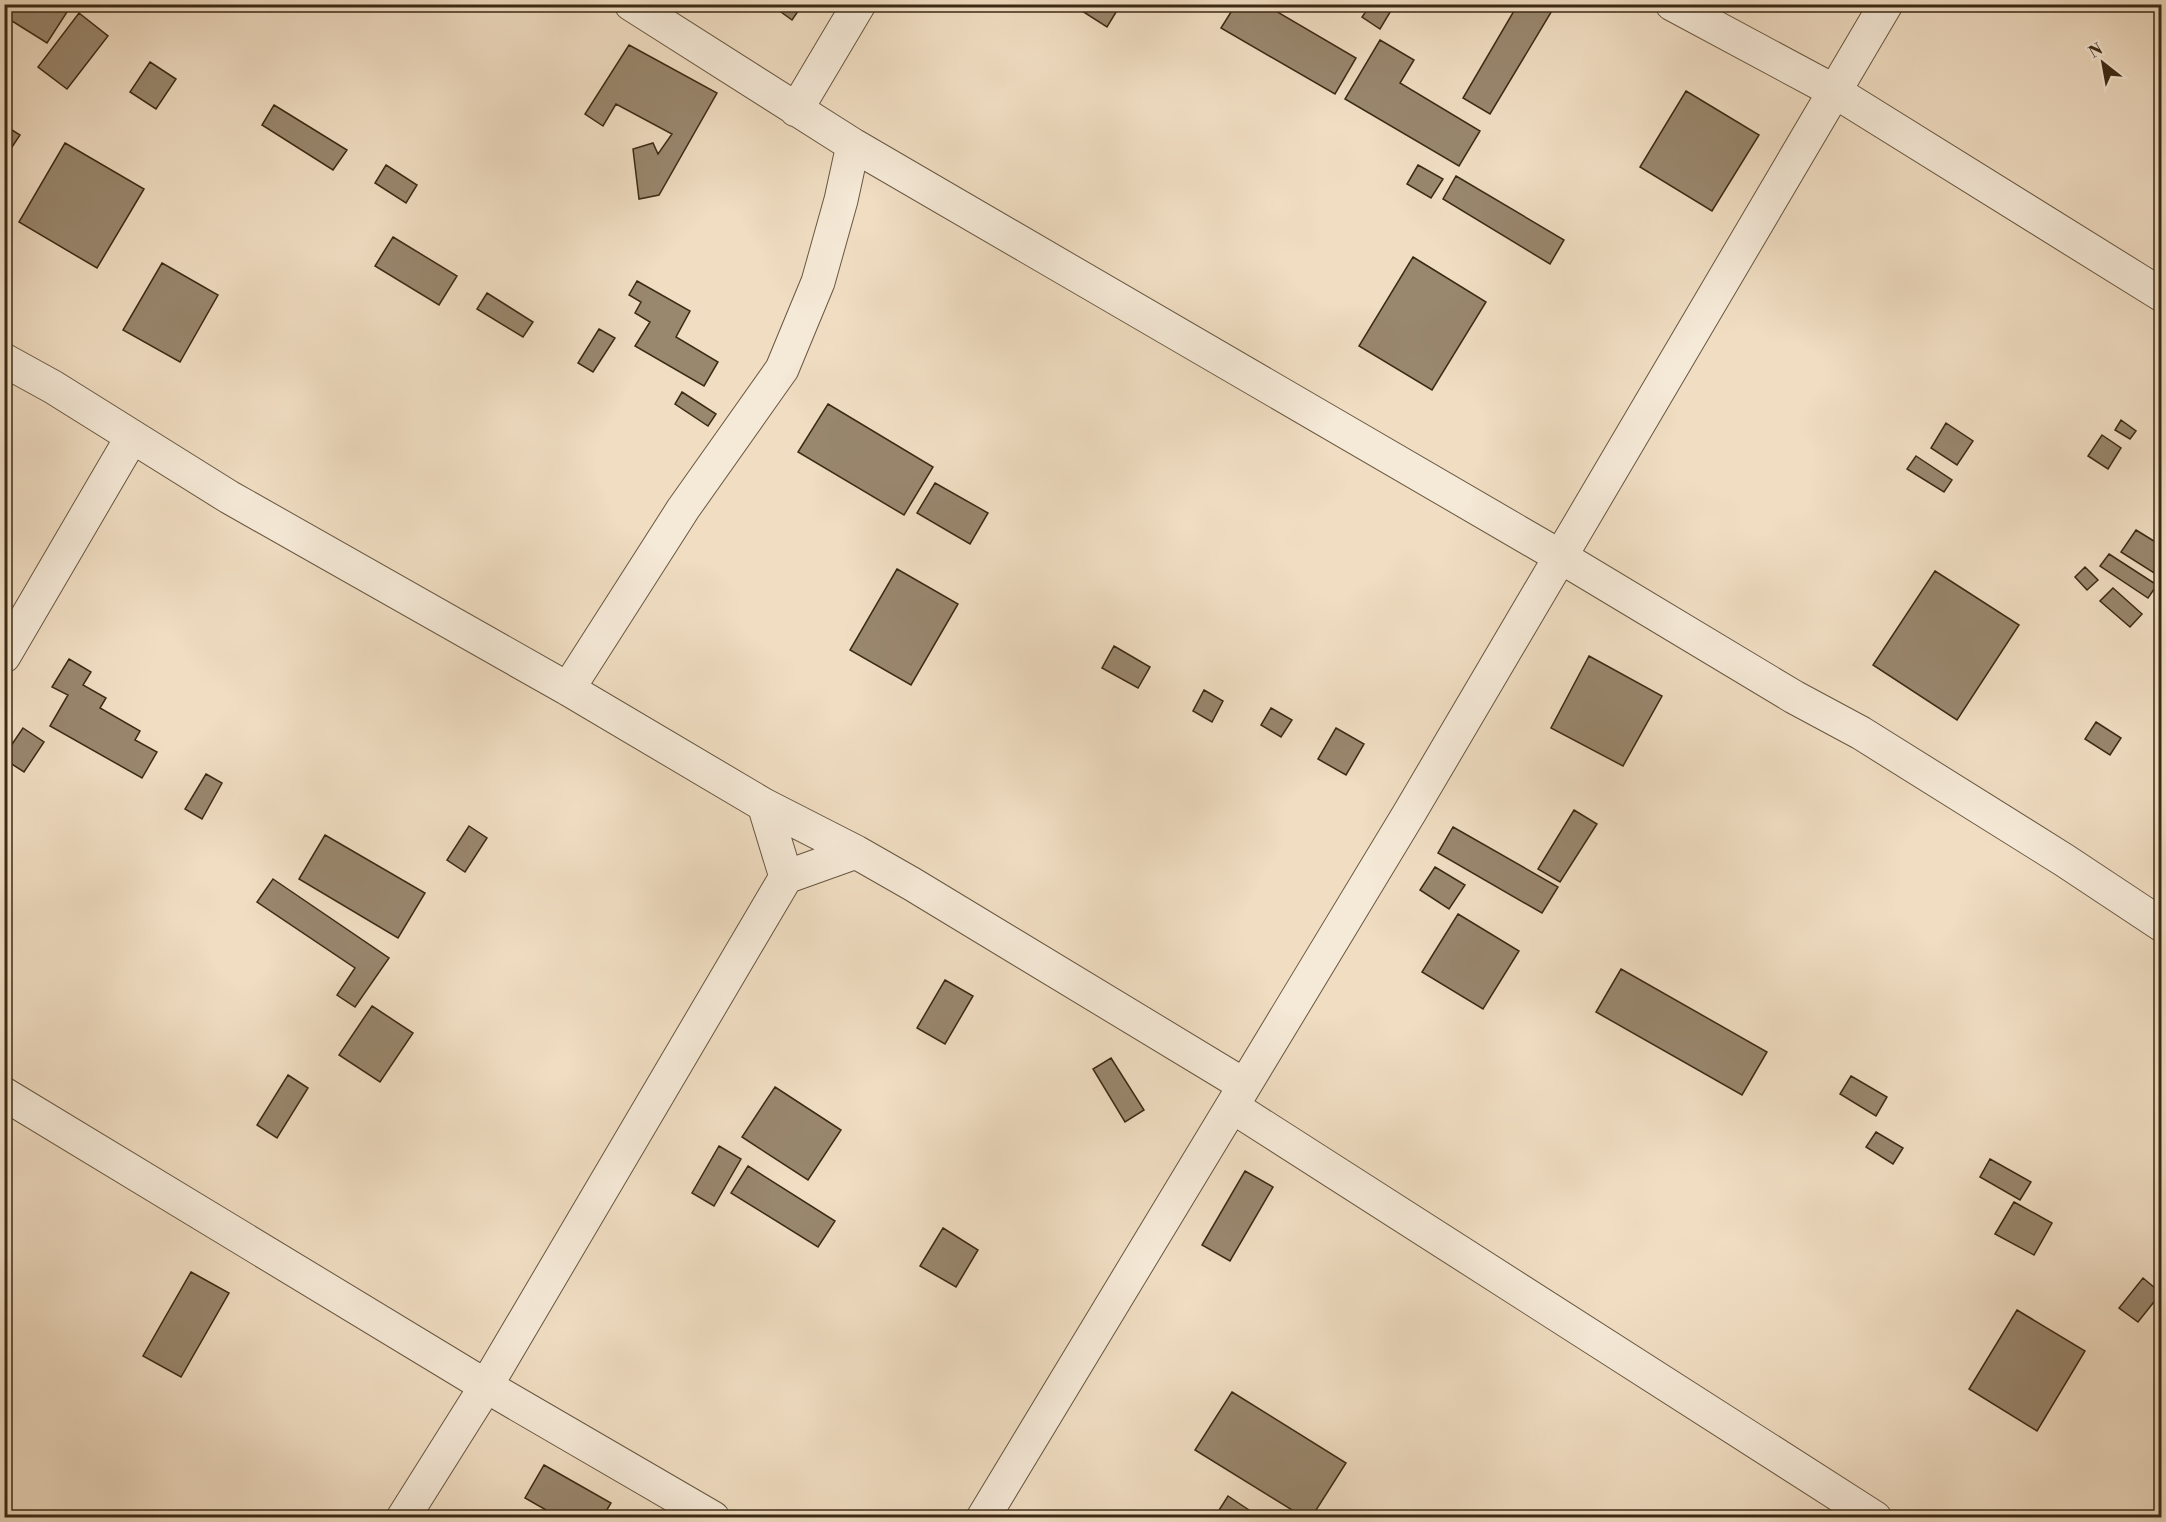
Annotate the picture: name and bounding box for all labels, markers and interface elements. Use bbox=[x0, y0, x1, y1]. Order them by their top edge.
north arrow bbox=[2073, 33, 2133, 93]
text: N bbox=[2085, 39, 2107, 63]

